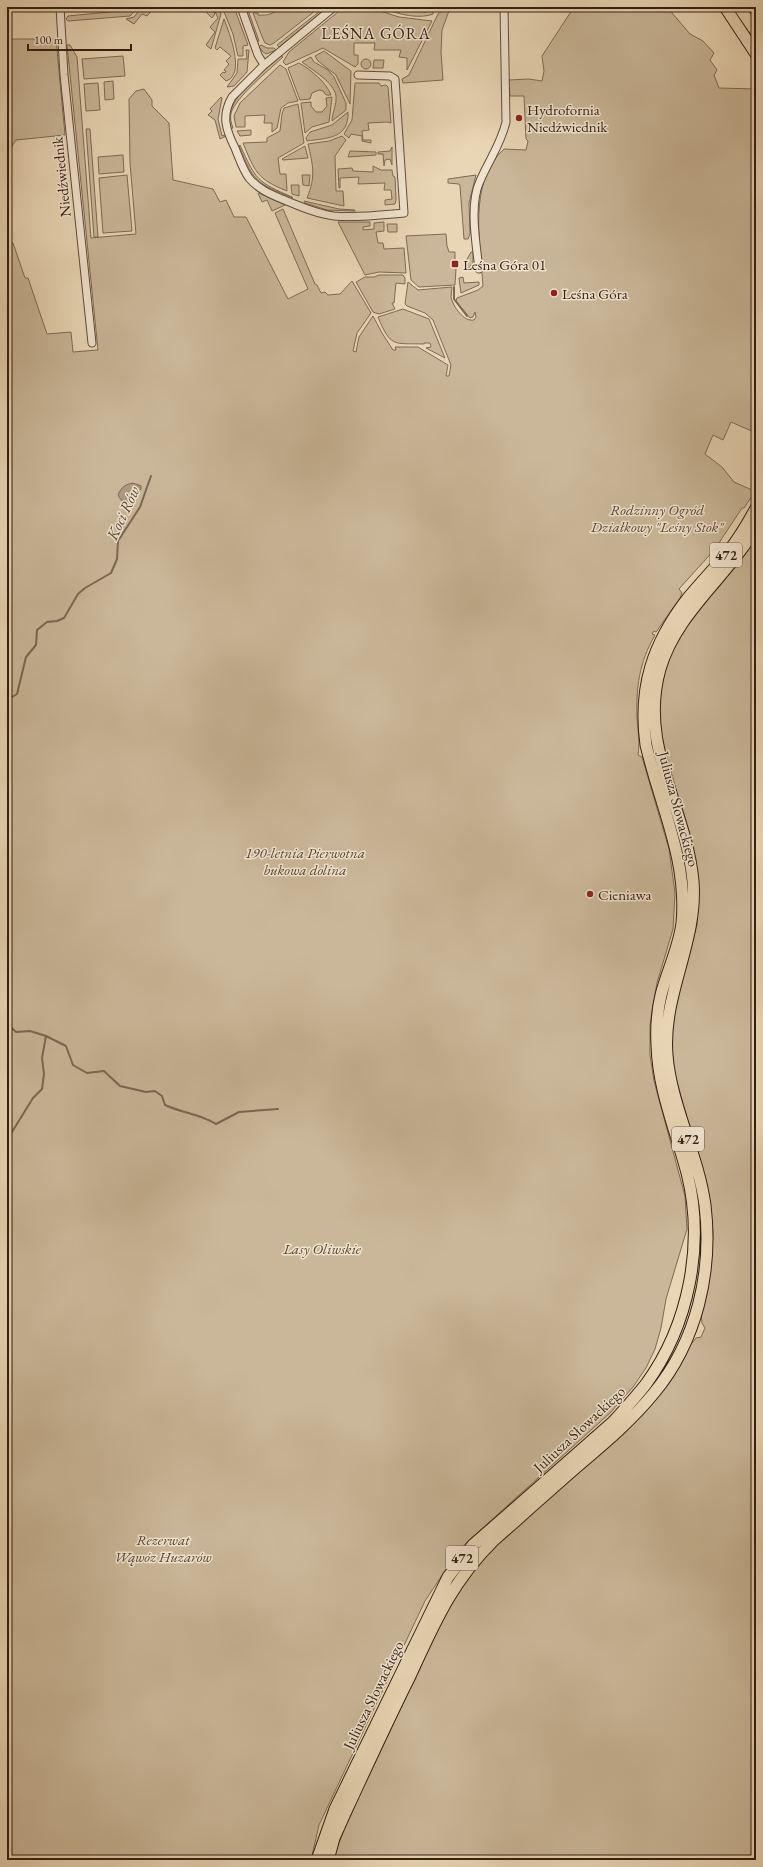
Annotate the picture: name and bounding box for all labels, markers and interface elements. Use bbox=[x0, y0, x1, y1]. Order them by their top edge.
district label: LEŚNA GÓRA bbox=[321, 23, 431, 44]
scale bar bbox=[28, 26, 131, 52]
text: 100 m bbox=[34, 32, 64, 48]
place label: Hydrofornia Niedźwiednik bbox=[527, 100, 608, 136]
marker: Hydrofornia Niedźwiednik bbox=[514, 113, 524, 123]
street label: Niedźwiednik bbox=[47, 135, 75, 218]
place label: Leśna Góra 01 bbox=[463, 255, 546, 274]
marker: Leśna Góra 01 bbox=[450, 259, 460, 269]
place label: Leśna Góra bbox=[562, 284, 628, 303]
marker: Leśna Góra bbox=[549, 288, 559, 298]
water label: Koci Rów bbox=[101, 483, 145, 544]
park label: Rodzinny Ogród Działkowy "Leśny Stok" bbox=[590, 500, 725, 536]
road number: 472 bbox=[710, 543, 742, 567]
street label: Juliusza Słowackiego bbox=[654, 747, 704, 869]
park label: 190-letnia Pierwotna bukowa dolina bbox=[245, 843, 365, 879]
place label: Cieniawa bbox=[598, 885, 652, 904]
marker: Cieniawa bbox=[585, 889, 595, 899]
road number: 472 bbox=[672, 1127, 704, 1151]
park label: Lasy Oliwskie bbox=[282, 1239, 362, 1258]
street label: Juliusza Słowackiego bbox=[528, 1382, 629, 1478]
park label: Rezerwat Wąwóz Huzarów bbox=[114, 1530, 212, 1566]
road number: 472 bbox=[446, 1546, 478, 1570]
street label: Juliusza Słowackiego bbox=[338, 1637, 408, 1754]

